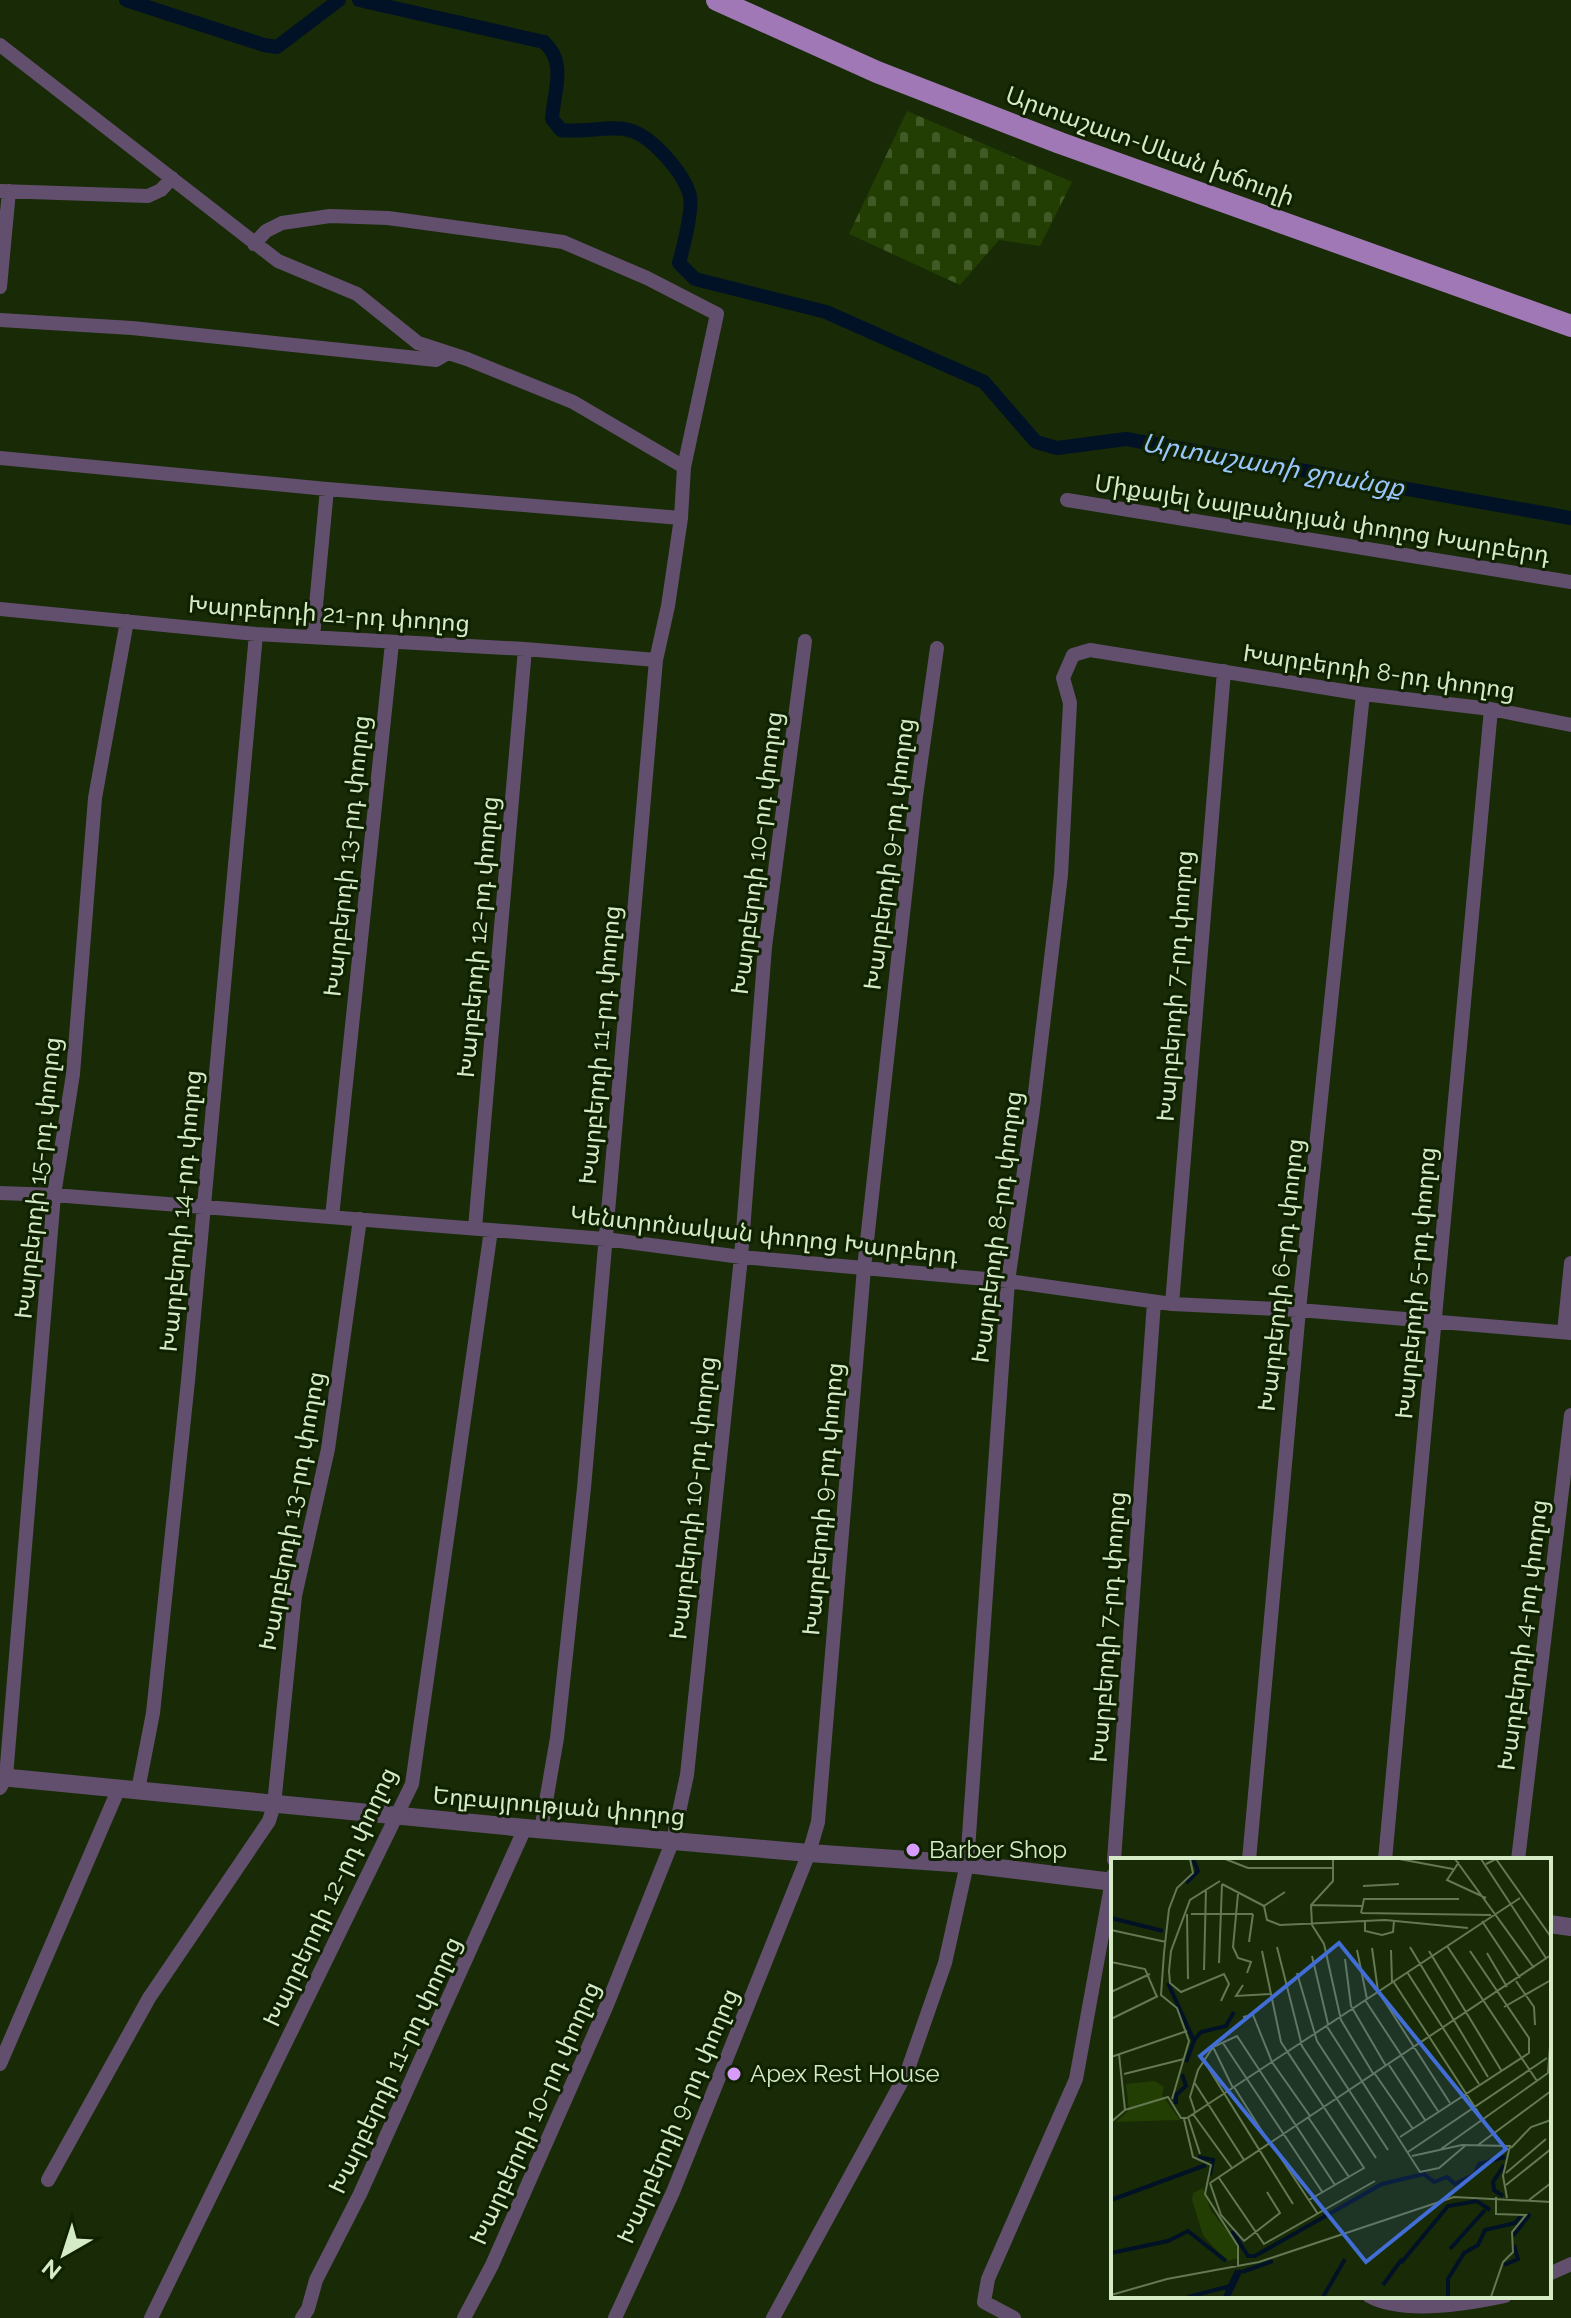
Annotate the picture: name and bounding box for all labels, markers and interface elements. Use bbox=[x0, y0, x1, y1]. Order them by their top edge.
street label: Արտաշատ-Սևան խճուղի bbox=[1002, 80, 1299, 211]
water label: Արտաշատի ջրանցք bbox=[1139, 427, 1408, 504]
street label: Միքայել Նալբանդյան փողոց Խարբերդ bbox=[1092, 468, 1553, 569]
street label: Խարբերդի 21-րդ փողոց bbox=[187, 589, 471, 638]
street label: Խարբերդի 8-րդ փողոց bbox=[1241, 638, 1517, 705]
street label: Խարբերդի 10-րդ փողոց bbox=[725, 710, 788, 996]
street label: Խարբերդի 13-րդ փողոց bbox=[317, 714, 376, 998]
street label: Խարբերդի 9-րդ փողոց bbox=[857, 716, 920, 992]
street label: Խարբերդի 12-րդ փողոց bbox=[451, 795, 504, 1079]
street label: Խարբերդի 7-րդ փողոց bbox=[1151, 849, 1198, 1123]
street label: Խարբերդի 11-րդ փողոց bbox=[573, 904, 626, 1186]
street label: Խարբերդի 15-րդ փողոց bbox=[8, 1036, 67, 1320]
street label: Խարբերդի 14-րդ փողոց bbox=[154, 1069, 207, 1353]
street label: Խարբերդի 8-րդ փողոց bbox=[965, 1089, 1028, 1365]
street label: Խարբերդի 6-րդ փողոց bbox=[1252, 1137, 1309, 1413]
street label: Խարբերդի 5-րդ փողոց bbox=[1389, 1146, 1442, 1420]
street label: Կենտրոնական փողոց Խարբերդ bbox=[569, 1200, 960, 1269]
street label: Խարբերդի 10-րդ փողոց bbox=[663, 1355, 722, 1641]
street label: Խարբերդի 9-րդ փողոց bbox=[796, 1361, 849, 1637]
street label: Խարբերդի 13-րդ փողոց bbox=[253, 1369, 330, 1653]
street label: Խարբերդի 7-րդ փողոց bbox=[1084, 1490, 1131, 1764]
street label: Խարբերդի 4-րդ փողոց bbox=[1491, 1498, 1554, 1772]
street label: Խարբերդի 12-րդ փողոց bbox=[257, 1763, 402, 2031]
street label: Եղբայրության փողոց bbox=[432, 1780, 687, 1831]
place label: Barber Shop bbox=[929, 1835, 1067, 1864]
marker: Barber Shop bbox=[904, 1841, 922, 1859]
inset map bbox=[1111, 1858, 1551, 2298]
street label: Խարբերդի 11-րդ փողոց bbox=[322, 1932, 467, 2198]
street label: Խարբերդի 10-րդ փողոց bbox=[463, 1977, 606, 2249]
street label: Խարբերդի 9-րդ փողոց bbox=[611, 1984, 744, 2248]
place label: Apex Rest House bbox=[750, 2059, 940, 2088]
marker: Apex Rest House bbox=[725, 2065, 743, 2083]
north arrow bbox=[24, 2214, 104, 2294]
text: N bbox=[37, 2254, 66, 2285]

